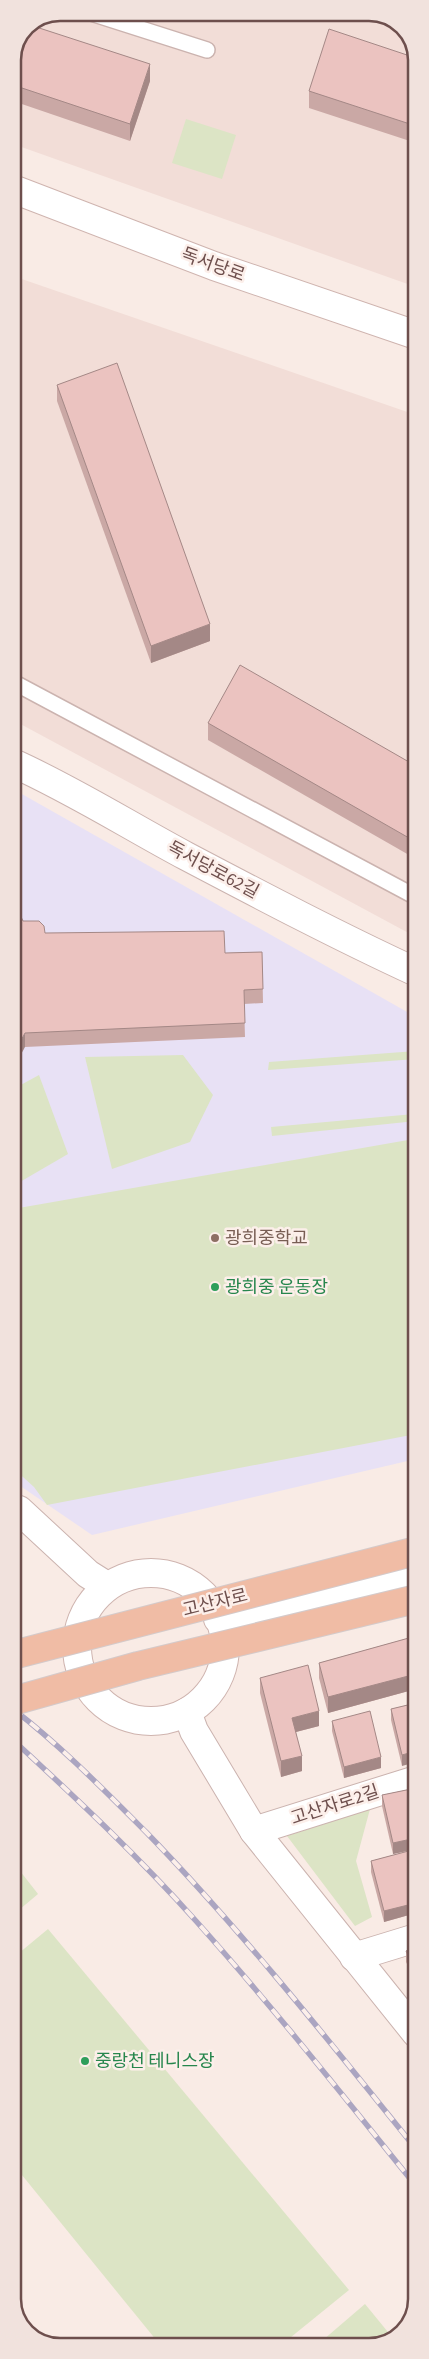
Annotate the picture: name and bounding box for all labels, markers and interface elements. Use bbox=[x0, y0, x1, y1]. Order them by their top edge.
street label: 독서당로 bbox=[178, 242, 248, 288]
street label: 독서당로62길 bbox=[163, 835, 263, 905]
place label: 광희중학교 bbox=[225, 1226, 308, 1251]
marker: 광희중학교 bbox=[209, 1232, 221, 1244]
place label: 광희중 운동장 bbox=[225, 1275, 328, 1300]
marker: 광희중 운동장 bbox=[209, 1281, 221, 1293]
street label: 고산자로 bbox=[180, 1583, 250, 1623]
street label: 고산자로2길 bbox=[288, 1779, 382, 1831]
place label: 중랑천 테니스장 bbox=[95, 2049, 215, 2074]
marker: 중랑천 테니스장 bbox=[79, 2055, 91, 2067]

